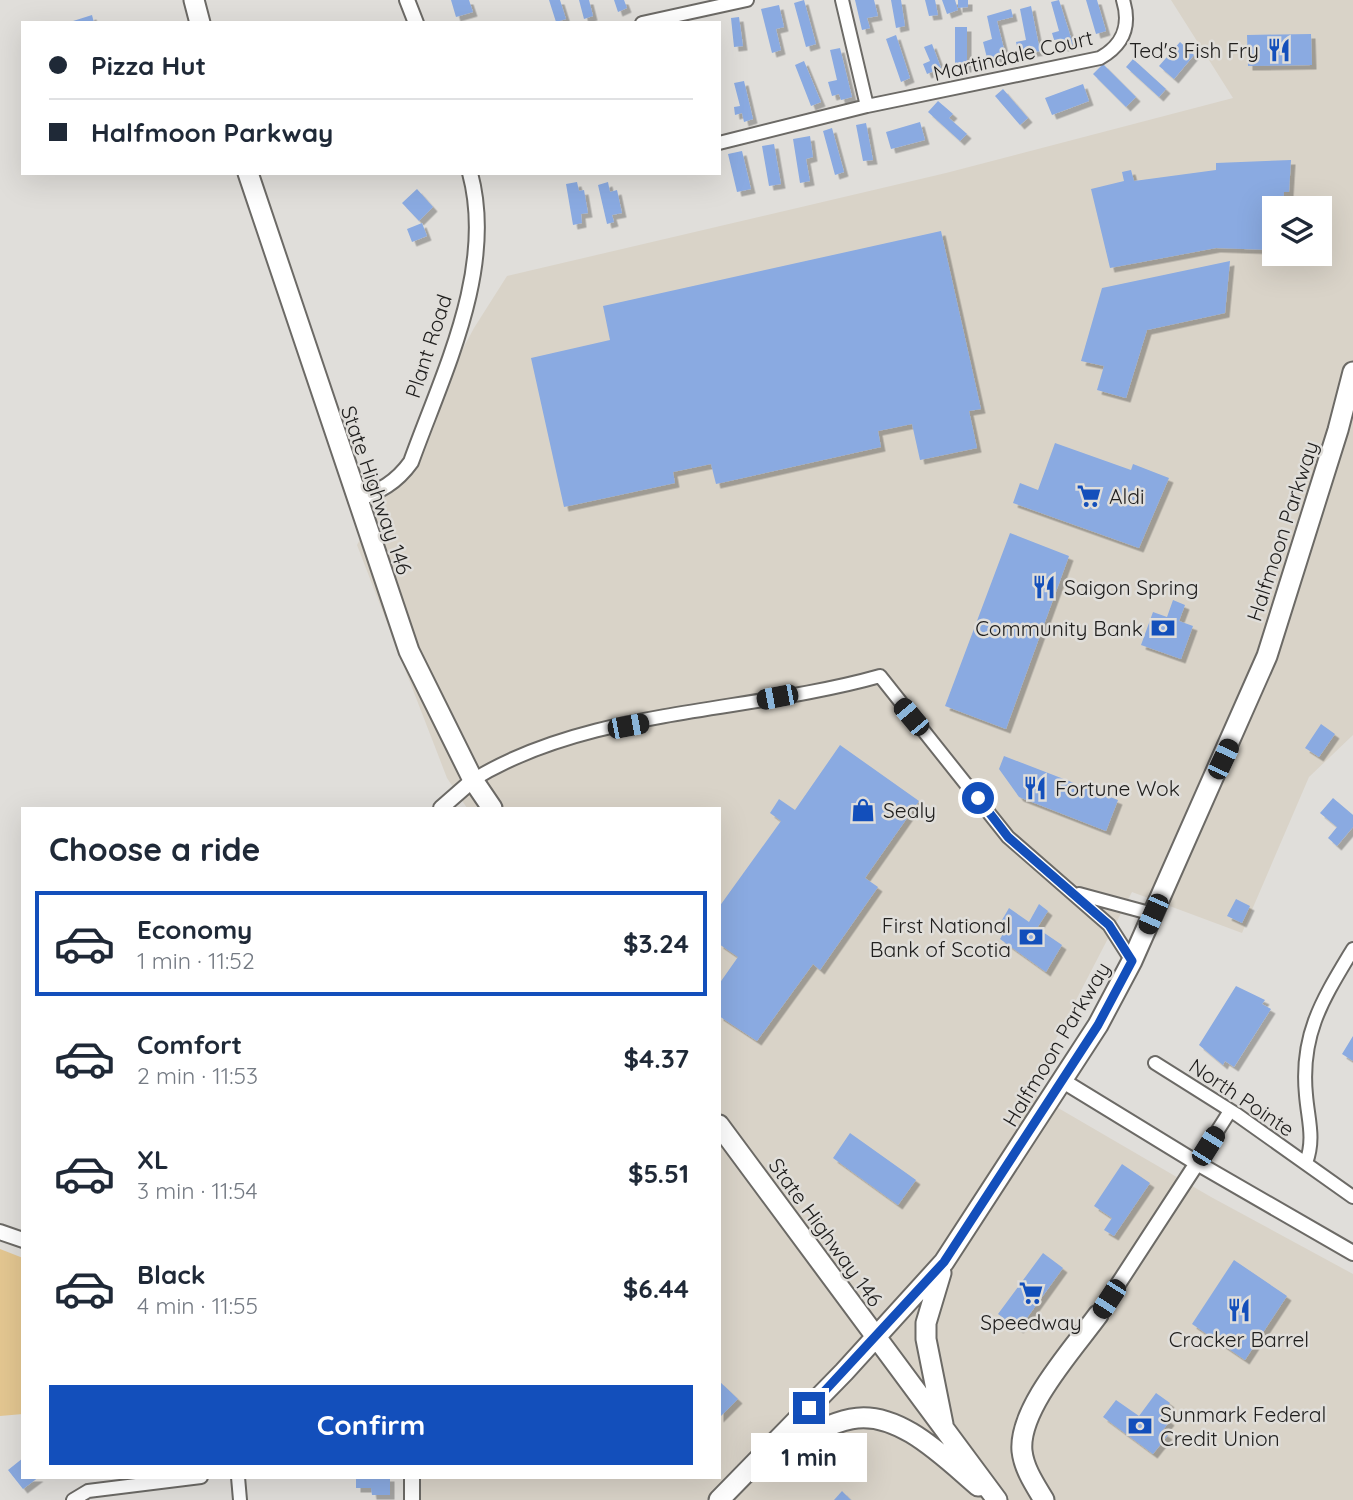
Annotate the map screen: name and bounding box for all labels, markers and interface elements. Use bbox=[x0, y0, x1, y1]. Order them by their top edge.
street label: Martindale Court bbox=[931, 24, 1095, 86]
restaurant icon: Ted's Fish Fry bbox=[1265, 36, 1293, 64]
place label: Ted's Fish Fry bbox=[1129, 37, 1259, 63]
text: Pizza Hut bbox=[91, 49, 206, 82]
text: Halfmoon Parkway bbox=[91, 116, 333, 149]
map controls bbox=[1262, 196, 1332, 266]
button: layers bbox=[1262, 196, 1332, 266]
street label: Plant Road bbox=[399, 291, 457, 401]
street label: State Highway 146 bbox=[336, 402, 418, 578]
street label: Halfmoon Parkway bbox=[1241, 438, 1323, 624]
supermarket icon: Aldi bbox=[1075, 482, 1103, 510]
place label: Aldi bbox=[1109, 483, 1144, 509]
restaurant icon: Saigon Spring bbox=[1030, 573, 1058, 601]
place label: Saigon Spring bbox=[1064, 574, 1199, 600]
bank icon: Community Bank bbox=[1149, 614, 1177, 642]
place label: Community Bank bbox=[975, 615, 1143, 641]
car bbox=[755, 683, 800, 711]
car bbox=[890, 694, 933, 740]
car bbox=[606, 712, 651, 740]
car bbox=[1205, 736, 1242, 782]
restaurant icon: Fortune Wok bbox=[1021, 774, 1049, 802]
place label: Fortune Wok bbox=[1055, 775, 1180, 801]
route start bbox=[962, 782, 994, 814]
shop icon: Sealy bbox=[849, 796, 877, 824]
place label: Sealy bbox=[883, 797, 936, 823]
text: Choose a ride bbox=[49, 829, 261, 869]
car bbox=[1135, 891, 1172, 937]
icon: car bbox=[53, 912, 116, 975]
place label: First National Bank of Scotia bbox=[870, 912, 1011, 962]
text: Economy bbox=[137, 913, 252, 946]
bank icon: First National Bank of Scotia bbox=[1017, 923, 1045, 951]
text: $3.24 bbox=[623, 927, 689, 960]
text: 1 min · 11:52 bbox=[137, 946, 255, 975]
street label: Halfmoon Parkway bbox=[997, 957, 1115, 1131]
icon: car bbox=[53, 1027, 116, 1090]
text: Comfort bbox=[137, 1028, 242, 1061]
text: $4.37 bbox=[623, 1042, 689, 1075]
street label: North Pointe bbox=[1184, 1052, 1300, 1142]
text: 2 min · 11:53 bbox=[137, 1061, 258, 1090]
car bbox=[1188, 1123, 1229, 1169]
icon: car bbox=[53, 1142, 116, 1205]
text: XL bbox=[137, 1143, 169, 1176]
street label: State Highway 146 bbox=[763, 1153, 889, 1311]
text: $5.51 bbox=[628, 1157, 689, 1190]
text: 3 min · 11:54 bbox=[137, 1176, 258, 1205]
icon: car bbox=[53, 1257, 116, 1320]
text: Black bbox=[137, 1258, 206, 1291]
text: $6.44 bbox=[623, 1272, 689, 1305]
car bbox=[1089, 1276, 1130, 1322]
supermarket icon: Speedway bbox=[1017, 1279, 1045, 1307]
text: 4 min · 11:55 bbox=[137, 1291, 258, 1320]
restaurant icon: Cracker Barrel bbox=[1225, 1296, 1253, 1324]
place label: Speedway bbox=[980, 1309, 1082, 1335]
place label: Cracker Barrel bbox=[1169, 1326, 1309, 1352]
button: Confirm bbox=[49, 1385, 693, 1465]
route end bbox=[793, 1392, 825, 1424]
place label: Sunmark Federal Credit Union bbox=[1160, 1401, 1326, 1451]
bank icon: Sunmark Federal Credit Union bbox=[1126, 1412, 1154, 1440]
callout: 1 min bbox=[751, 1432, 867, 1482]
text: 1 min bbox=[781, 1443, 837, 1472]

